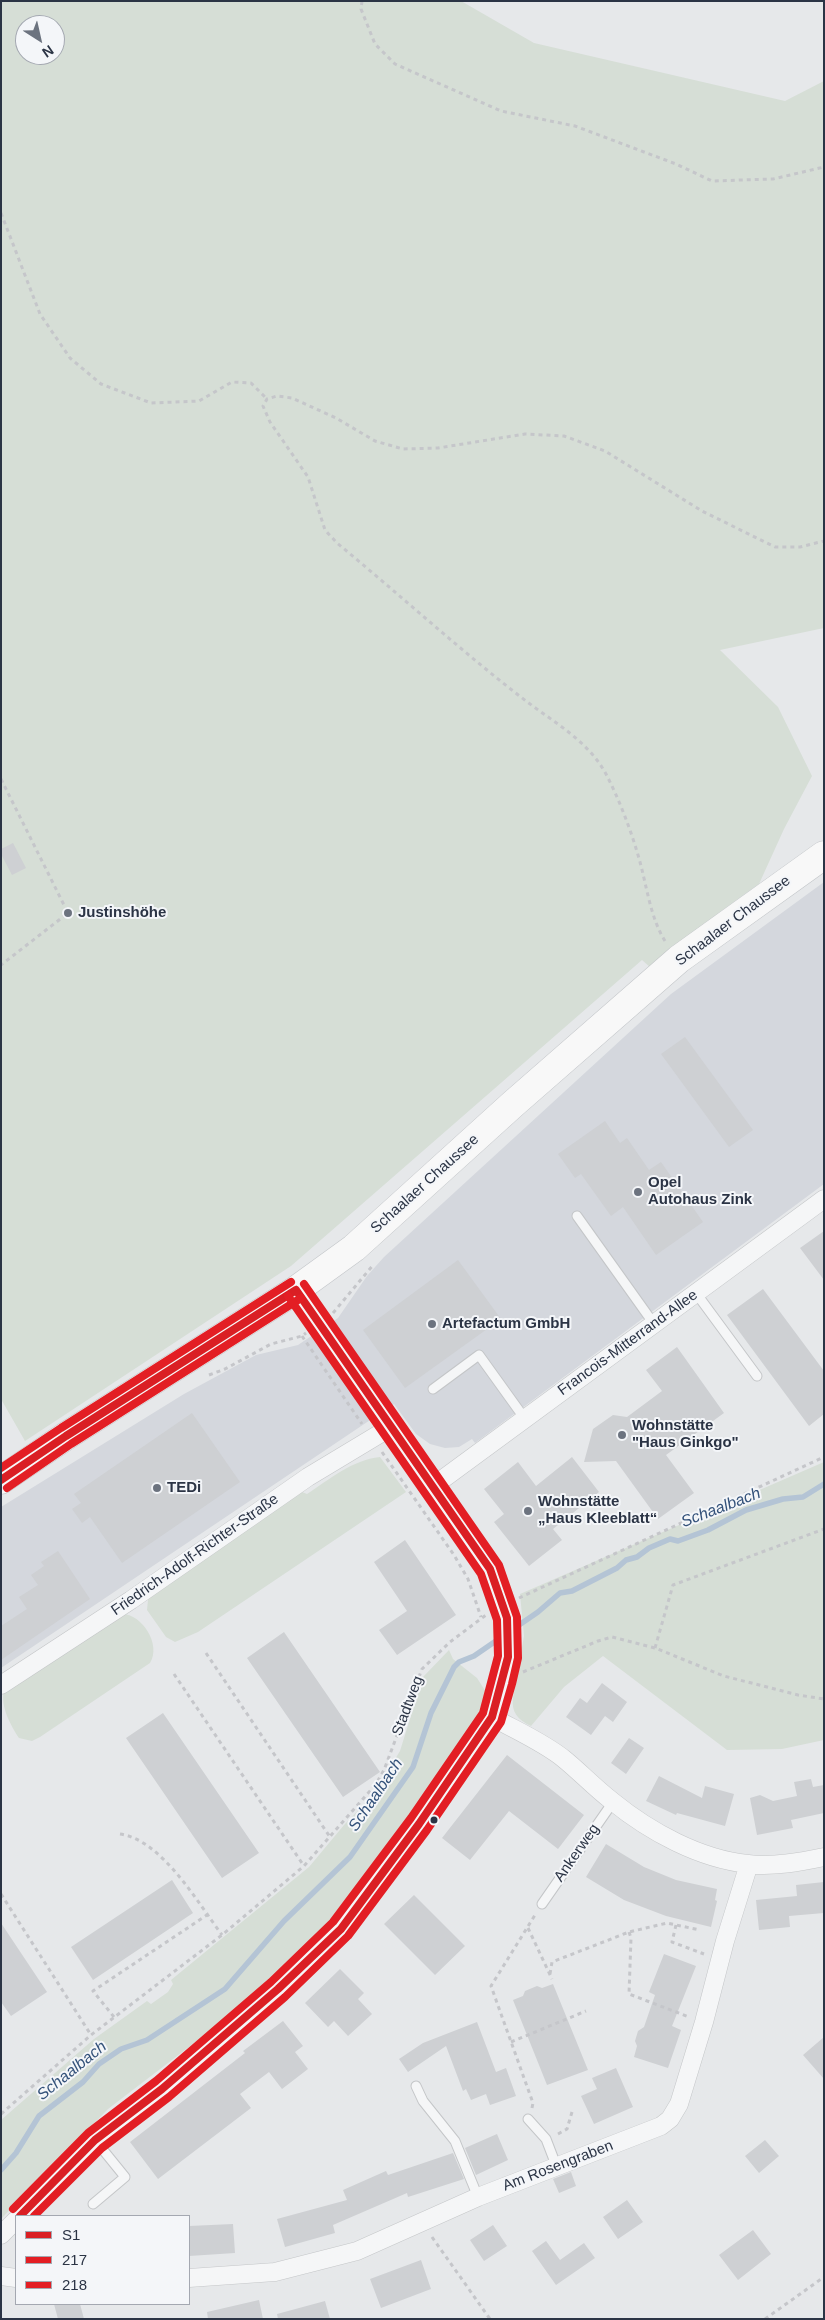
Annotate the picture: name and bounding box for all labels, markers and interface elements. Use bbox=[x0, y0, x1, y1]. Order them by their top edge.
north arrow bbox=[15, 15, 65, 65]
text: N bbox=[39, 42, 57, 61]
street label: Schaalaer Chaussee bbox=[672, 872, 794, 970]
place label: Justinshöhe bbox=[78, 904, 166, 922]
marker: Justinshöhe bbox=[62, 907, 74, 919]
street label: Schaalaer Chaussee bbox=[367, 1131, 483, 1237]
place label: Opel Autohaus Zink bbox=[648, 1174, 752, 1209]
marker: Opel Autohaus Zink bbox=[632, 1186, 644, 1198]
street label: Francois-Mitterrand-Allee bbox=[555, 1286, 701, 1400]
place label: Artefactum GmbH bbox=[442, 1315, 570, 1333]
marker: Artefactum GmbH bbox=[426, 1318, 438, 1330]
place label: Wohnstätte "Haus Ginkgo" bbox=[632, 1417, 739, 1452]
marker: Wohnstätte "Haus Ginkgo" bbox=[616, 1429, 628, 1441]
place label: TEDi bbox=[167, 1479, 201, 1497]
marker: TEDi bbox=[151, 1482, 163, 1494]
water label: Schaalbach bbox=[679, 1484, 763, 1532]
street label: Friedrich-Adolf-Richter-Straße bbox=[108, 1490, 282, 1620]
place label: Wohnstätte „Haus Kleeblatt“ bbox=[538, 1493, 657, 1528]
marker: Wohnstätte „Haus Kleeblatt“ bbox=[522, 1505, 534, 1517]
street label: Stadtweg bbox=[388, 1674, 428, 1738]
water label: Schaalbach bbox=[345, 1755, 407, 1835]
unlabelled marker bbox=[429, 1815, 439, 1825]
street label: Ankerweg bbox=[550, 1821, 604, 1885]
water label: Schaalbach bbox=[33, 2037, 111, 2105]
street label: Am Rosengraben bbox=[500, 2137, 616, 2195]
legend bbox=[15, 2215, 190, 2305]
text: S1 bbox=[62, 2226, 80, 2243]
text: 217 bbox=[62, 2251, 87, 2268]
text: 218 bbox=[62, 2276, 87, 2293]

